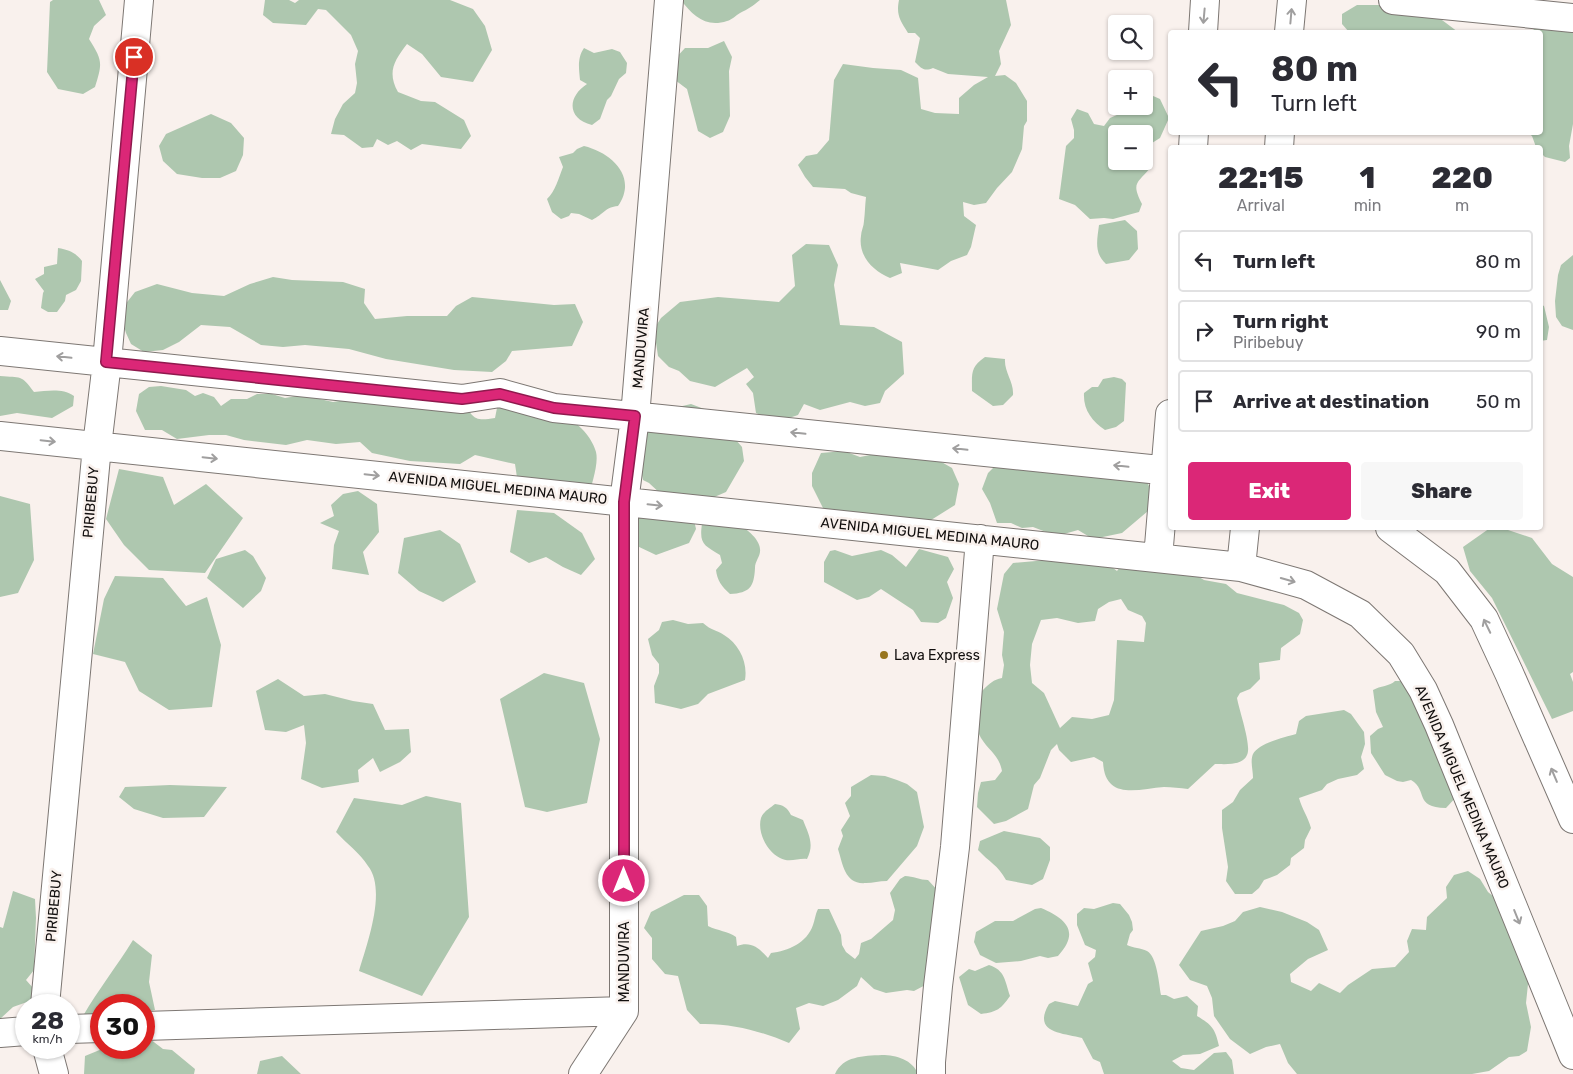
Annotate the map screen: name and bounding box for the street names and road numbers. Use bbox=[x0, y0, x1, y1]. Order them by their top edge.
street label: MANDUVIRA bbox=[629, 306, 653, 389]
street label: PIRIBEBUY bbox=[79, 465, 103, 539]
street label: AVENIDA MIGUEL MEDINA MAURO bbox=[388, 468, 608, 508]
street label: AVENIDA MIGUEL MEDINA MAURO bbox=[820, 514, 1040, 554]
street label: AVENIDA MIGUEL MEDINA MAURO bbox=[1411, 683, 1513, 891]
street label: PIRIBEBUY bbox=[42, 869, 66, 943]
street label: MANDUVIRA bbox=[616, 921, 633, 1003]

